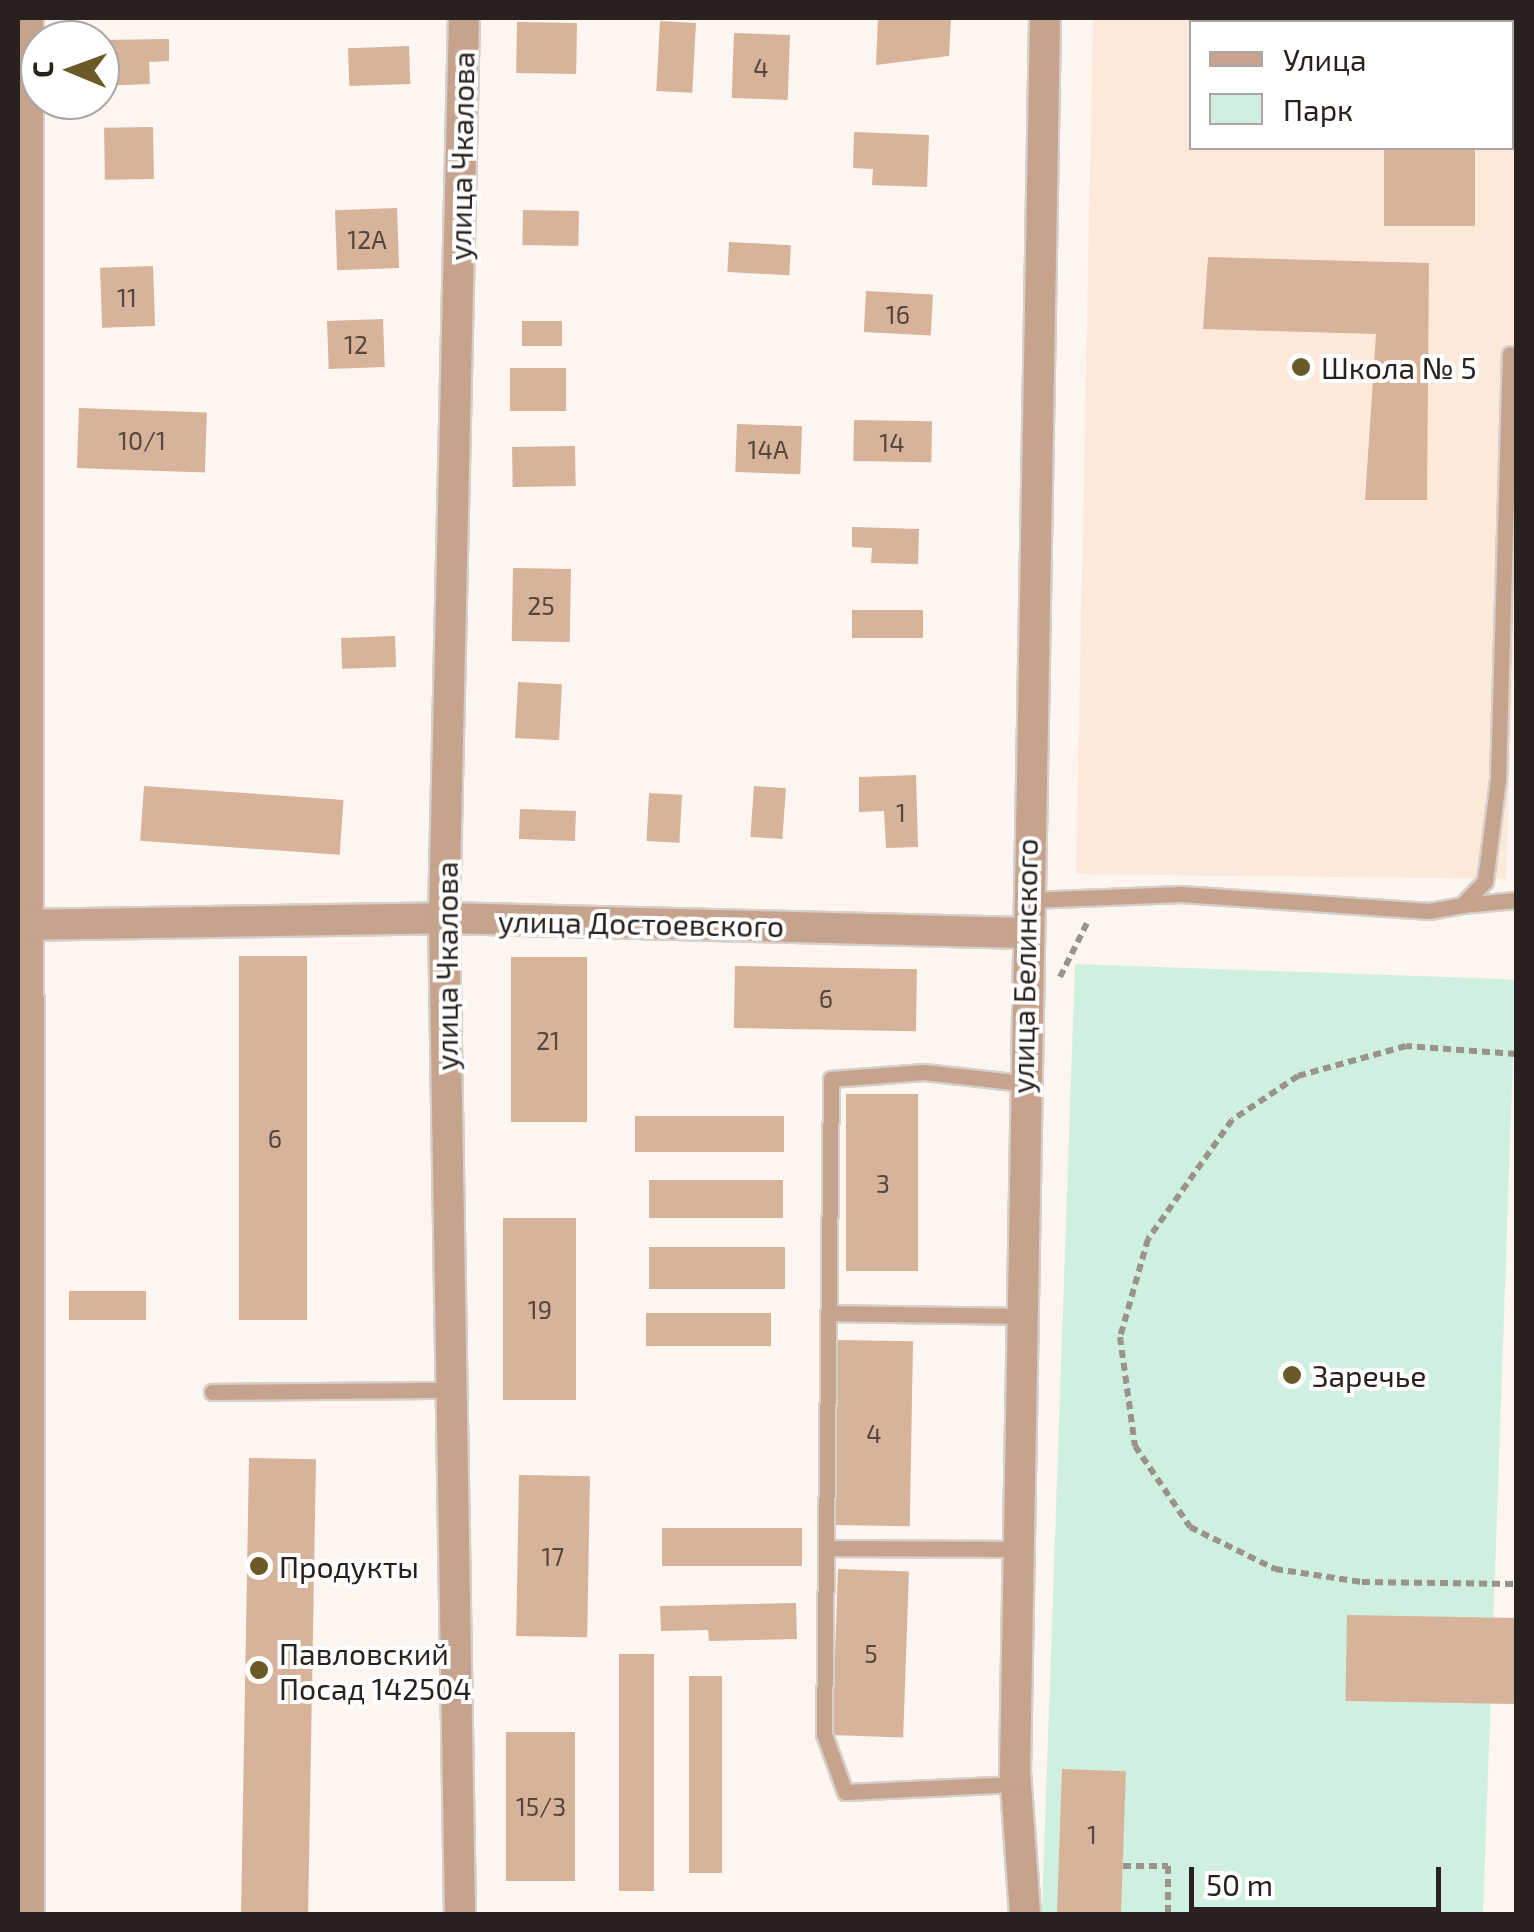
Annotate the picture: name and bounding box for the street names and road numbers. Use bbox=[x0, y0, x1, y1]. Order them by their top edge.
street label: улица Чкалова bbox=[441, 51, 481, 261]
street label: улица Белинского bbox=[1004, 838, 1044, 1094]
street label: улица Чкалова bbox=[428, 861, 464, 1071]
street label: улица Достоевского bbox=[498, 903, 784, 943]

